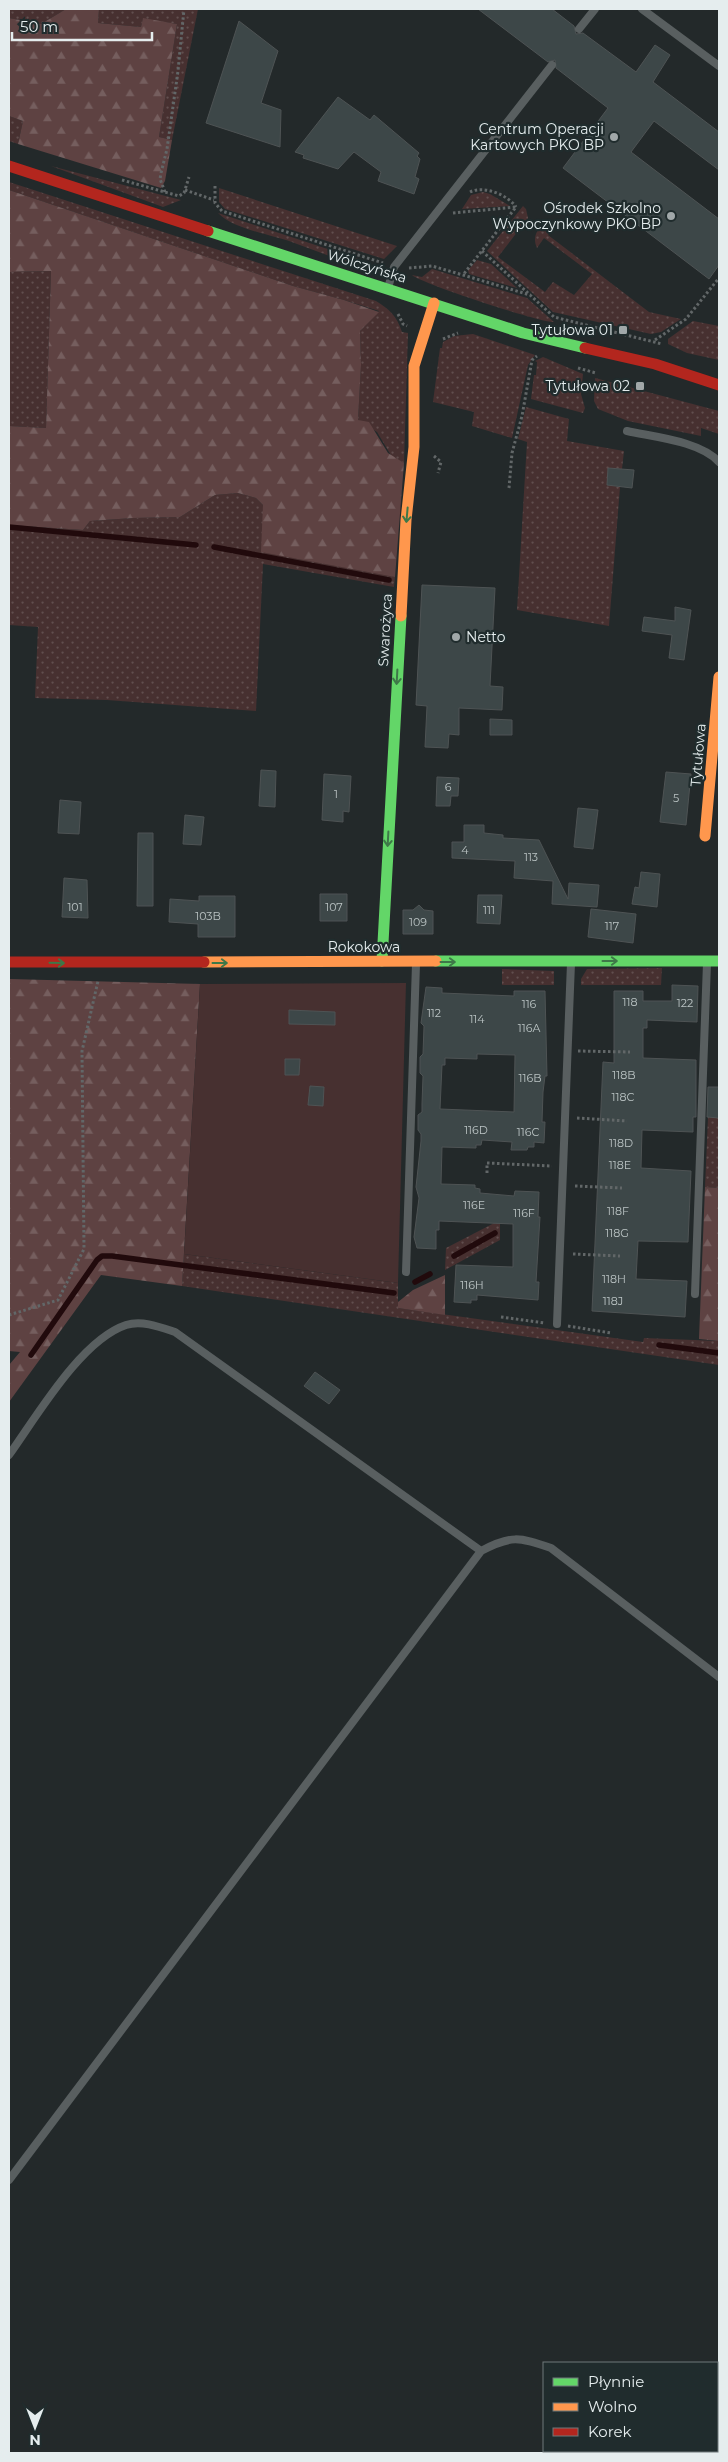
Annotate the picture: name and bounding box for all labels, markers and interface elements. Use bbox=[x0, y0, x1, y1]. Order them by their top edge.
scale bar bbox=[12, 10, 152, 42]
text: 50 m bbox=[20, 17, 58, 36]
place label: Centrum Operacji Kartowych PKO BP bbox=[470, 120, 604, 154]
marker: Centrum Operacji Kartowych PKO BP bbox=[608, 131, 620, 143]
place label: Ośrodek Szkolno Wypoczynkowy PKO BP bbox=[492, 199, 661, 233]
marker: Ośrodek Szkolno Wypoczynkowy PKO BP bbox=[665, 210, 677, 222]
street label: Wólczyńska bbox=[325, 245, 409, 287]
place label: Tytułowa 01 bbox=[531, 321, 613, 339]
marker: Tytułowa 01 bbox=[617, 324, 629, 336]
place label: Tytułowa 02 bbox=[546, 377, 630, 395]
marker: Tytułowa 02 bbox=[634, 380, 646, 392]
one-way arrow bbox=[402, 507, 411, 523]
street label: Swarożyca bbox=[374, 593, 396, 667]
place label: Netto bbox=[466, 628, 506, 646]
marker: Netto bbox=[450, 631, 462, 643]
one-way arrow bbox=[393, 669, 402, 685]
street label: Tytułowa bbox=[686, 723, 710, 787]
house number: 6 bbox=[445, 780, 452, 794]
house number: 1 bbox=[334, 787, 338, 801]
house number: 5 bbox=[673, 791, 679, 805]
one-way arrow bbox=[384, 831, 393, 847]
house number: 4 bbox=[461, 843, 469, 857]
house number: 113 bbox=[524, 850, 538, 864]
house number: 101 bbox=[67, 900, 83, 914]
house number: 107 bbox=[325, 900, 343, 914]
house number: 111 bbox=[483, 903, 495, 917]
house number: 103B bbox=[195, 909, 221, 923]
house number: 109 bbox=[409, 915, 427, 929]
house number: 117 bbox=[605, 919, 619, 933]
street label: Rokokowa bbox=[328, 938, 400, 956]
one-way arrow bbox=[602, 956, 618, 966]
one-way arrow bbox=[440, 957, 456, 967]
one-way arrow bbox=[49, 958, 65, 968]
one-way arrow bbox=[212, 958, 228, 968]
house number: 118 bbox=[623, 995, 637, 1009]
house number: 122 bbox=[677, 996, 693, 1010]
house number: 116 bbox=[522, 997, 537, 1011]
house number: 112 bbox=[427, 1006, 441, 1020]
house number: 114 bbox=[469, 1012, 485, 1026]
house number: 116A bbox=[518, 1021, 540, 1035]
house number: 118B bbox=[612, 1068, 636, 1082]
house number: 116B bbox=[519, 1071, 541, 1085]
house number: 118C bbox=[612, 1090, 635, 1104]
house number: 116D bbox=[464, 1123, 488, 1137]
house number: 116C bbox=[517, 1125, 539, 1139]
house number: 118D bbox=[609, 1136, 633, 1150]
house number: 118E bbox=[609, 1158, 631, 1172]
house number: 116E bbox=[463, 1198, 485, 1212]
house number: 118F bbox=[607, 1204, 629, 1218]
house number: 116F bbox=[513, 1206, 535, 1220]
house number: 118G bbox=[605, 1226, 629, 1240]
house number: 118H bbox=[602, 1272, 626, 1286]
house number: 116H bbox=[460, 1278, 484, 1292]
house number: 118J bbox=[603, 1294, 623, 1308]
legend bbox=[543, 2362, 718, 2452]
text: Płynnie bbox=[588, 2372, 644, 2391]
text: Wolno bbox=[588, 2397, 637, 2416]
north arrow bbox=[10, 2402, 60, 2452]
text: Korek bbox=[588, 2422, 632, 2441]
text: N bbox=[29, 2431, 41, 2449]

